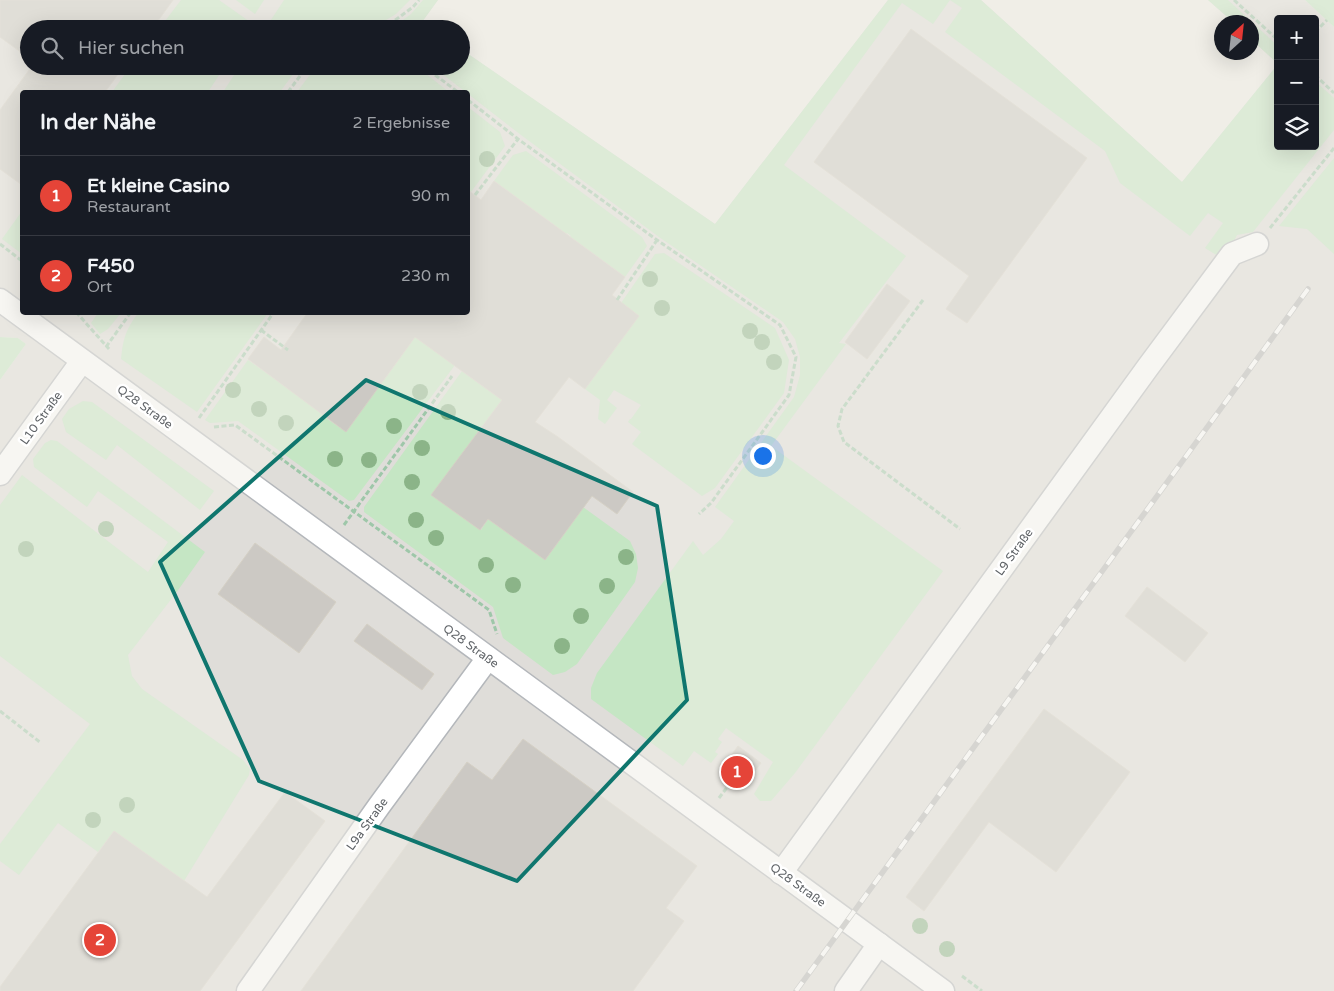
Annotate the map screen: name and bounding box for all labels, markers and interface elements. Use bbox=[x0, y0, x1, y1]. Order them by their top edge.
north arrow bbox=[1214, 15, 1259, 60]
map controls bbox=[1274, 15, 1319, 150]
button: + bbox=[1274, 15, 1319, 60]
search box bbox=[20, 20, 470, 75]
icon: search bbox=[38, 34, 66, 62]
text: Hier suchen bbox=[78, 37, 185, 59]
button: − bbox=[1274, 60, 1319, 105]
button: layers bbox=[1274, 105, 1319, 150]
text: In der Nähe bbox=[40, 110, 156, 135]
text: 2 Ergebnisse bbox=[352, 113, 450, 133]
text: Et kleine Casino bbox=[87, 175, 230, 197]
text: 1 bbox=[51, 186, 61, 206]
text: 90 m bbox=[411, 186, 450, 206]
text: Restaurant bbox=[87, 197, 171, 217]
text: F450 bbox=[87, 255, 134, 277]
text: 2 bbox=[51, 266, 61, 286]
text: 230 m bbox=[401, 266, 450, 286]
text: Ort bbox=[87, 277, 112, 297]
street label: Q28 Straße bbox=[115, 382, 176, 432]
street label: L10 Straße bbox=[17, 389, 65, 447]
your location bbox=[750, 443, 776, 469]
street label: L9 Straße bbox=[992, 526, 1036, 578]
street label: Q28 Straße bbox=[441, 621, 502, 671]
pin: 1 bbox=[721, 753, 753, 791]
street label: L9a Straße bbox=[343, 795, 391, 853]
street label: Q28 Straße bbox=[768, 860, 829, 910]
pin: 2 bbox=[84, 921, 116, 959]

